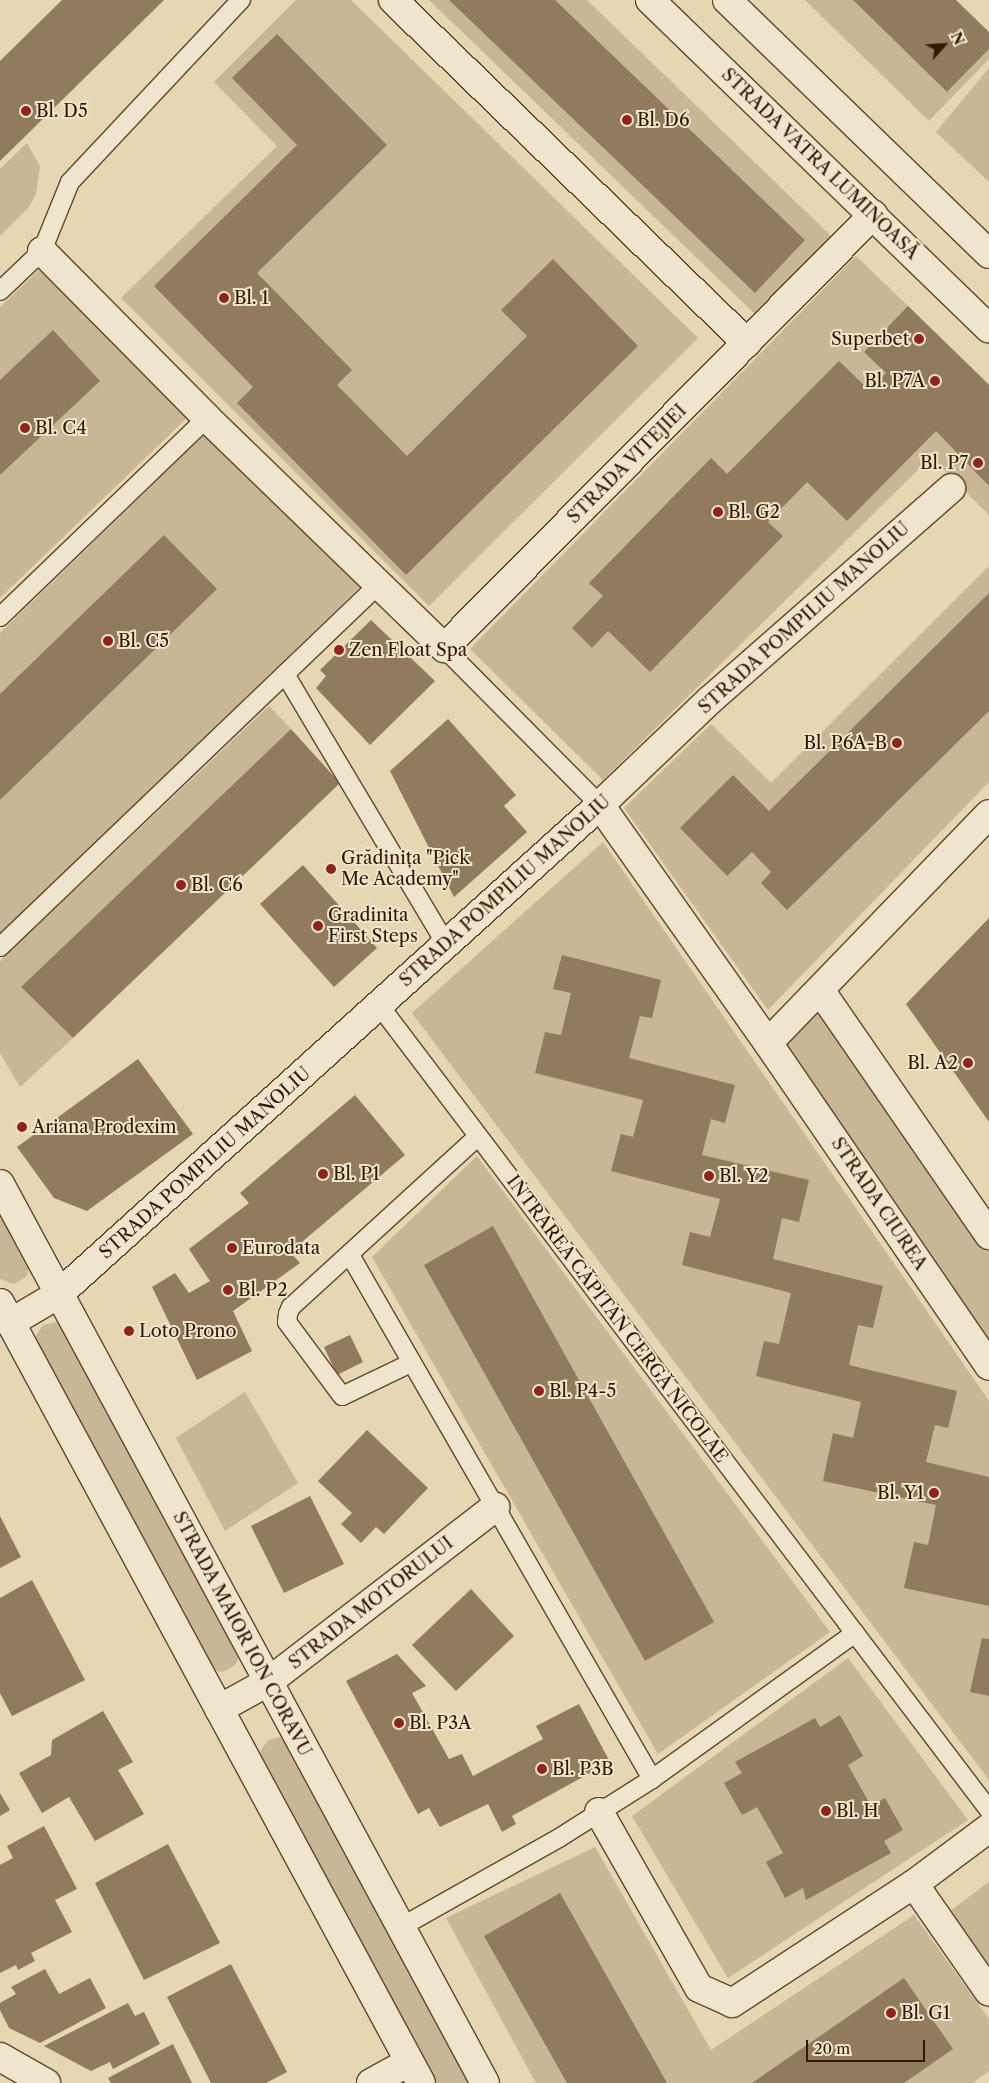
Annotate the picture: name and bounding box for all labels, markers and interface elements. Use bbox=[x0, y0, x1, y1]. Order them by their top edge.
north arrow bbox=[919, 20, 969, 70]
text: N bbox=[947, 29, 968, 48]
street label: STRADA VATRA LUMINOASĂ bbox=[716, 63, 924, 265]
place label: Bl. D5 bbox=[36, 100, 88, 122]
marker: Bl. D5 bbox=[20, 105, 32, 117]
place label: Bl. D6 bbox=[637, 109, 689, 131]
marker: Bl. D6 bbox=[621, 114, 633, 126]
place label: Bl. 1 bbox=[234, 287, 269, 309]
marker: Bl. 1 bbox=[218, 292, 230, 304]
place label: Superbet bbox=[831, 328, 909, 350]
marker: Superbet bbox=[913, 333, 925, 345]
place label: Bl. P7A bbox=[864, 370, 925, 392]
marker: Bl. P7A bbox=[929, 375, 941, 387]
street label: STRADA VITEJIEI bbox=[562, 399, 692, 529]
place label: Bl. C4 bbox=[35, 417, 87, 439]
marker: Bl. C4 bbox=[19, 422, 31, 434]
place label: Bl. P7 bbox=[920, 452, 968, 474]
marker: Bl. P7 bbox=[972, 457, 984, 469]
place label: Bl. G2 bbox=[728, 501, 780, 523]
marker: Bl. G2 bbox=[712, 506, 724, 518]
street label: STRADA POMPILIU MANOLIU bbox=[694, 517, 914, 719]
place label: Bl. C5 bbox=[118, 630, 169, 652]
marker: Bl. C5 bbox=[102, 635, 114, 647]
place label: Zen Float Spa bbox=[349, 639, 467, 661]
marker: Zen Float Spa bbox=[333, 644, 345, 656]
place label: Bl. P6A-B bbox=[804, 732, 887, 754]
marker: Bl. P6A-B bbox=[891, 737, 903, 749]
street label: STRADA POMPILIU MANOLIU bbox=[395, 790, 615, 992]
place label: Grădinița "Pick Me Academy" bbox=[341, 848, 470, 891]
marker: Grădinița "Pick Me Academy" bbox=[325, 863, 337, 875]
place label: Bl. C6 bbox=[191, 874, 243, 896]
marker: Bl. C6 bbox=[175, 879, 187, 891]
place label: Gradinita First Steps bbox=[328, 905, 418, 948]
marker: Gradinita First Steps bbox=[312, 920, 324, 932]
place label: Bl. A2 bbox=[907, 1052, 958, 1074]
marker: Bl. A2 bbox=[962, 1057, 974, 1069]
street label: STRADA POMPILIU MANOLIU bbox=[95, 1062, 315, 1264]
place label: Ariana Prodexim bbox=[32, 1116, 177, 1138]
marker: Ariana Prodexim bbox=[16, 1121, 28, 1133]
street label: STRADA CIUREA bbox=[826, 1133, 932, 1275]
place label: Bl. P1 bbox=[333, 1163, 380, 1185]
place label: Bl. Y2 bbox=[719, 1165, 769, 1187]
marker: Bl. P1 bbox=[317, 1168, 329, 1180]
marker: Bl. Y2 bbox=[703, 1170, 715, 1182]
street label: INTRAREA CĂPITAN CERGĂ NICOLAE bbox=[501, 1171, 733, 1467]
place label: Eurodata bbox=[242, 1237, 320, 1259]
marker: Eurodata bbox=[226, 1242, 238, 1254]
place label: Bl. P2 bbox=[238, 1279, 288, 1301]
marker: Bl. P2 bbox=[222, 1284, 234, 1296]
place label: Loto Prono bbox=[139, 1320, 237, 1342]
marker: Loto Prono bbox=[123, 1325, 135, 1337]
place label: Bl. P4-5 bbox=[549, 1380, 616, 1402]
marker: Bl. P4-5 bbox=[533, 1385, 545, 1397]
place label: Bl. Y1 bbox=[876, 1482, 924, 1504]
marker: Bl. Y1 bbox=[928, 1487, 940, 1499]
street label: STRADA MAIOR ION CORAVU bbox=[168, 1507, 316, 1761]
street label: STRADA MOTORULUI bbox=[284, 1532, 458, 1674]
place label: Bl. P3A bbox=[409, 1712, 471, 1734]
marker: Bl. P3A bbox=[393, 1717, 405, 1729]
place label: Bl. P3B bbox=[552, 1758, 614, 1780]
marker: Bl. P3B bbox=[536, 1763, 548, 1775]
place label: Bl. H bbox=[836, 1800, 879, 1822]
marker: Bl. H bbox=[820, 1805, 832, 1817]
place label: Bl. G1 bbox=[901, 2002, 950, 2024]
marker: Bl. G1 bbox=[885, 2007, 897, 2019]
scale bar bbox=[809, 2030, 928, 2062]
text: 20 m bbox=[814, 2039, 850, 2058]

